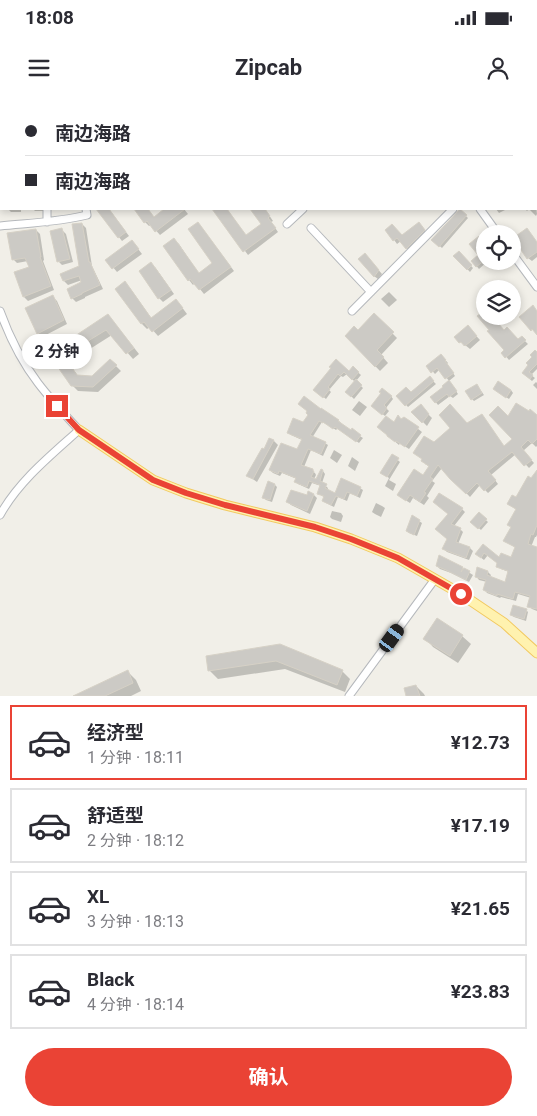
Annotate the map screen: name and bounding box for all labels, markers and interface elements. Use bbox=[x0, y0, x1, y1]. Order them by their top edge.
text: 18:08 bbox=[25, 6, 74, 29]
icon: menu bbox=[25, 54, 53, 82]
icon: person bbox=[484, 54, 512, 82]
text: Zipcab bbox=[235, 55, 302, 80]
text: 南边海路 bbox=[55, 122, 131, 145]
text: 南边海路 bbox=[55, 170, 131, 193]
map controls bbox=[476, 225, 521, 325]
button: locate bbox=[476, 225, 521, 270]
button: layers bbox=[476, 280, 521, 325]
callout: 2 分钟 bbox=[22, 334, 92, 368]
text: 2 分钟 bbox=[34, 342, 80, 361]
route end bbox=[46, 395, 68, 417]
route start bbox=[450, 583, 472, 605]
car bbox=[377, 621, 406, 655]
icon: car bbox=[27, 720, 72, 765]
text: 经济型 bbox=[87, 721, 144, 744]
text: ¥12.73 bbox=[451, 731, 510, 754]
text: 1 分钟 · 18:11 bbox=[87, 748, 184, 767]
icon: car bbox=[27, 803, 72, 848]
text: 舒适型 bbox=[87, 804, 144, 827]
text: ¥17.19 bbox=[451, 814, 510, 837]
text: 2 分钟 · 18:12 bbox=[87, 831, 184, 850]
text: XL bbox=[87, 885, 109, 908]
icon: car bbox=[27, 886, 72, 931]
text: ¥21.65 bbox=[451, 897, 510, 920]
text: 3 分钟 · 18:13 bbox=[87, 912, 184, 931]
text: Black bbox=[87, 968, 134, 991]
icon: car bbox=[27, 969, 72, 1014]
text: ¥23.83 bbox=[451, 980, 510, 1003]
text: 4 分钟 · 18:14 bbox=[87, 995, 184, 1014]
button: 确认 bbox=[25, 1048, 512, 1106]

